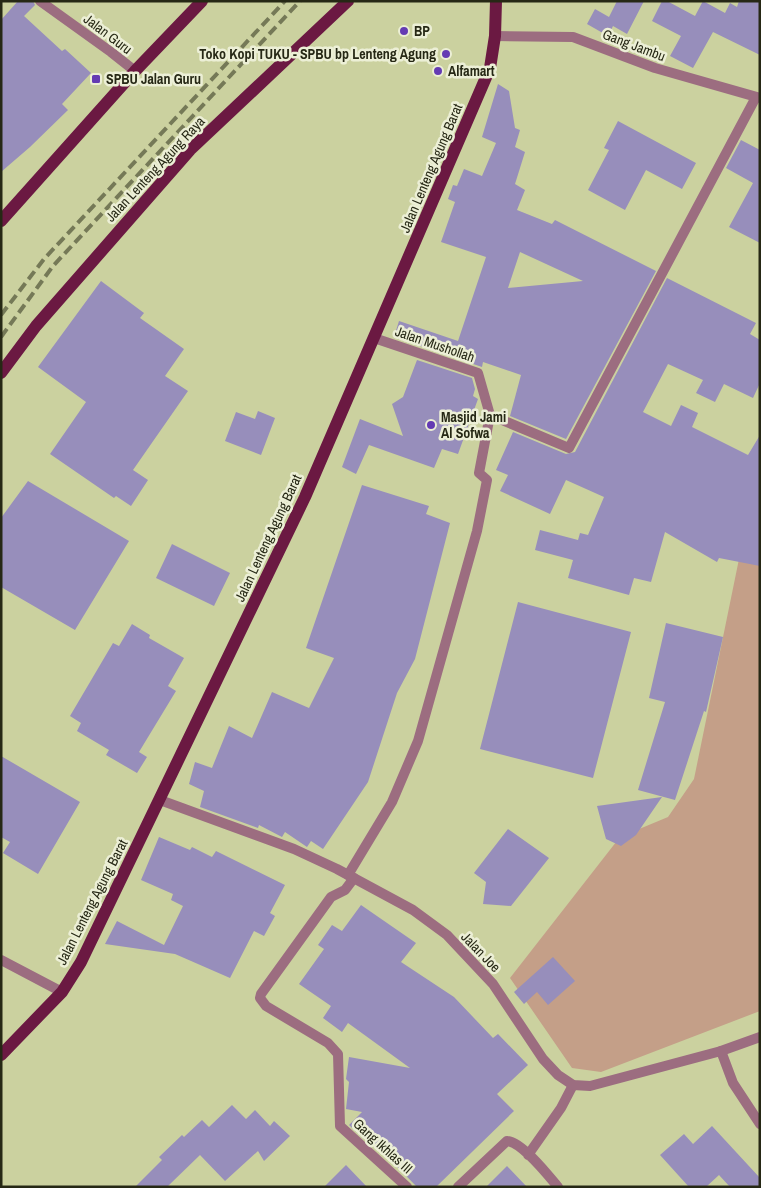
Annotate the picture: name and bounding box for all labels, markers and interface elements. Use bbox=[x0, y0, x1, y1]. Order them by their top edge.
street label: Jalan Guru bbox=[80, 10, 136, 58]
place label: BP bbox=[414, 22, 430, 40]
marker: BP bbox=[398, 25, 410, 37]
street label: Gang Jambu bbox=[600, 25, 668, 65]
place label: Toko Kopi TUKU - SPBU bp Lenteng Agung bbox=[199, 45, 436, 63]
marker: Toko Kopi TUKU - SPBU bp Lenteng Agung bbox=[440, 48, 452, 60]
place label: Alfamart bbox=[448, 62, 495, 80]
marker: Alfamart bbox=[432, 65, 444, 77]
place label: SPBU Jalan Guru bbox=[106, 70, 201, 88]
marker: SPBU Jalan Guru bbox=[90, 73, 102, 85]
street label: Jalan Lenteng Agung Barat bbox=[396, 101, 466, 235]
street label: Jalan Lenteng Agung Raya bbox=[101, 112, 209, 226]
street label: Jalan Mushollah bbox=[393, 322, 477, 366]
place label: Masjid Jami Al Sofwa bbox=[441, 408, 506, 442]
marker: Masjid Jami Al Sofwa bbox=[425, 419, 437, 431]
street label: Jalan Lenteng Agung Barat bbox=[231, 471, 305, 605]
street label: Jalan Lenteng Agung Barat bbox=[53, 836, 131, 968]
street label: Jalan Joe bbox=[457, 928, 505, 976]
street label: Gang Ikhlas III bbox=[349, 1115, 417, 1177]

